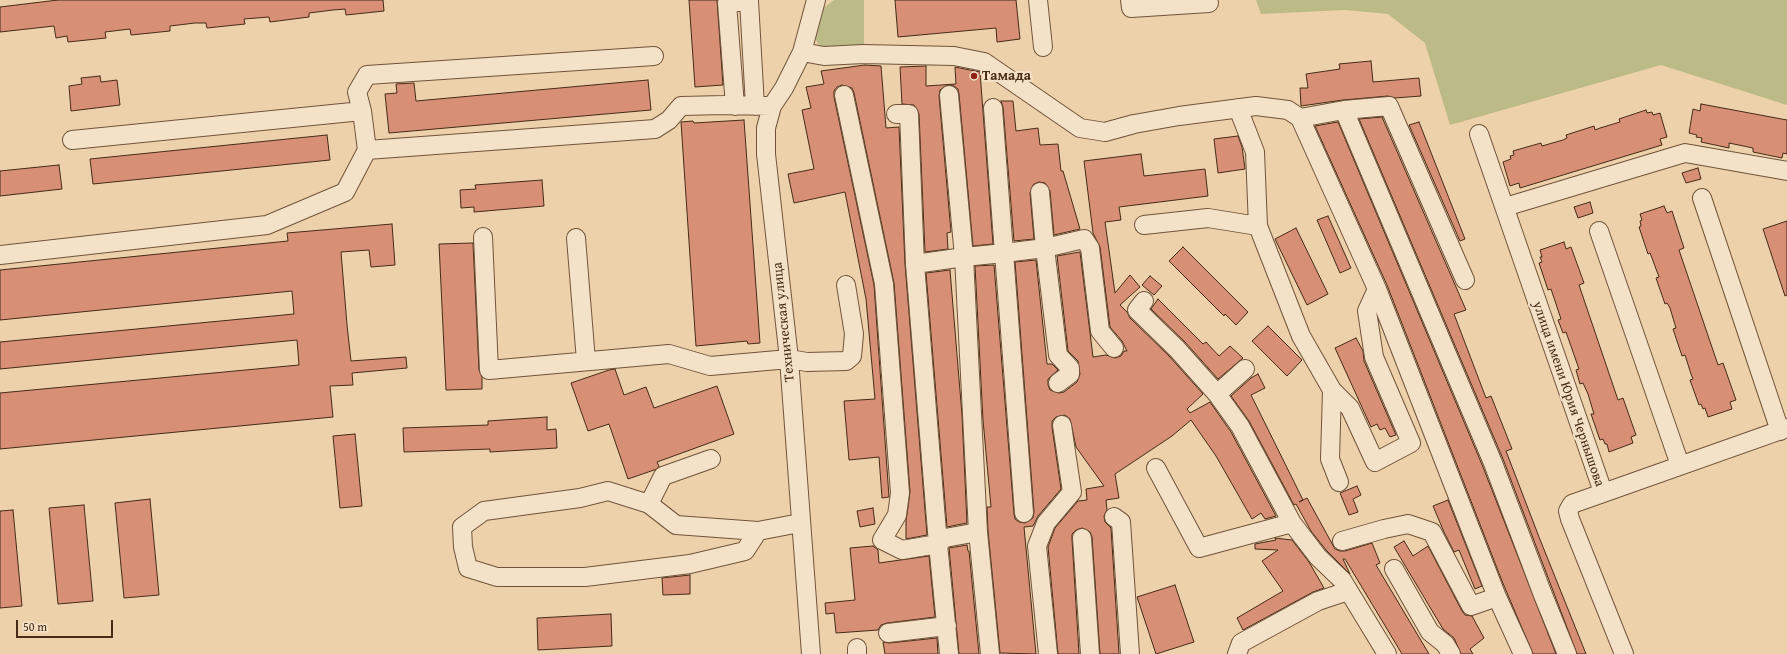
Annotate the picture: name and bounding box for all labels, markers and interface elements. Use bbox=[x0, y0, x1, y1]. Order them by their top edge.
place label: Тамада bbox=[982, 68, 1031, 84]
marker: Тамада bbox=[969, 71, 979, 81]
street label: Техническая улица bbox=[769, 261, 799, 383]
street label: улица имени Юрия Чернышова bbox=[1528, 299, 1608, 489]
scale bar bbox=[18, 612, 115, 638]
text: 50 m bbox=[23, 618, 47, 635]

